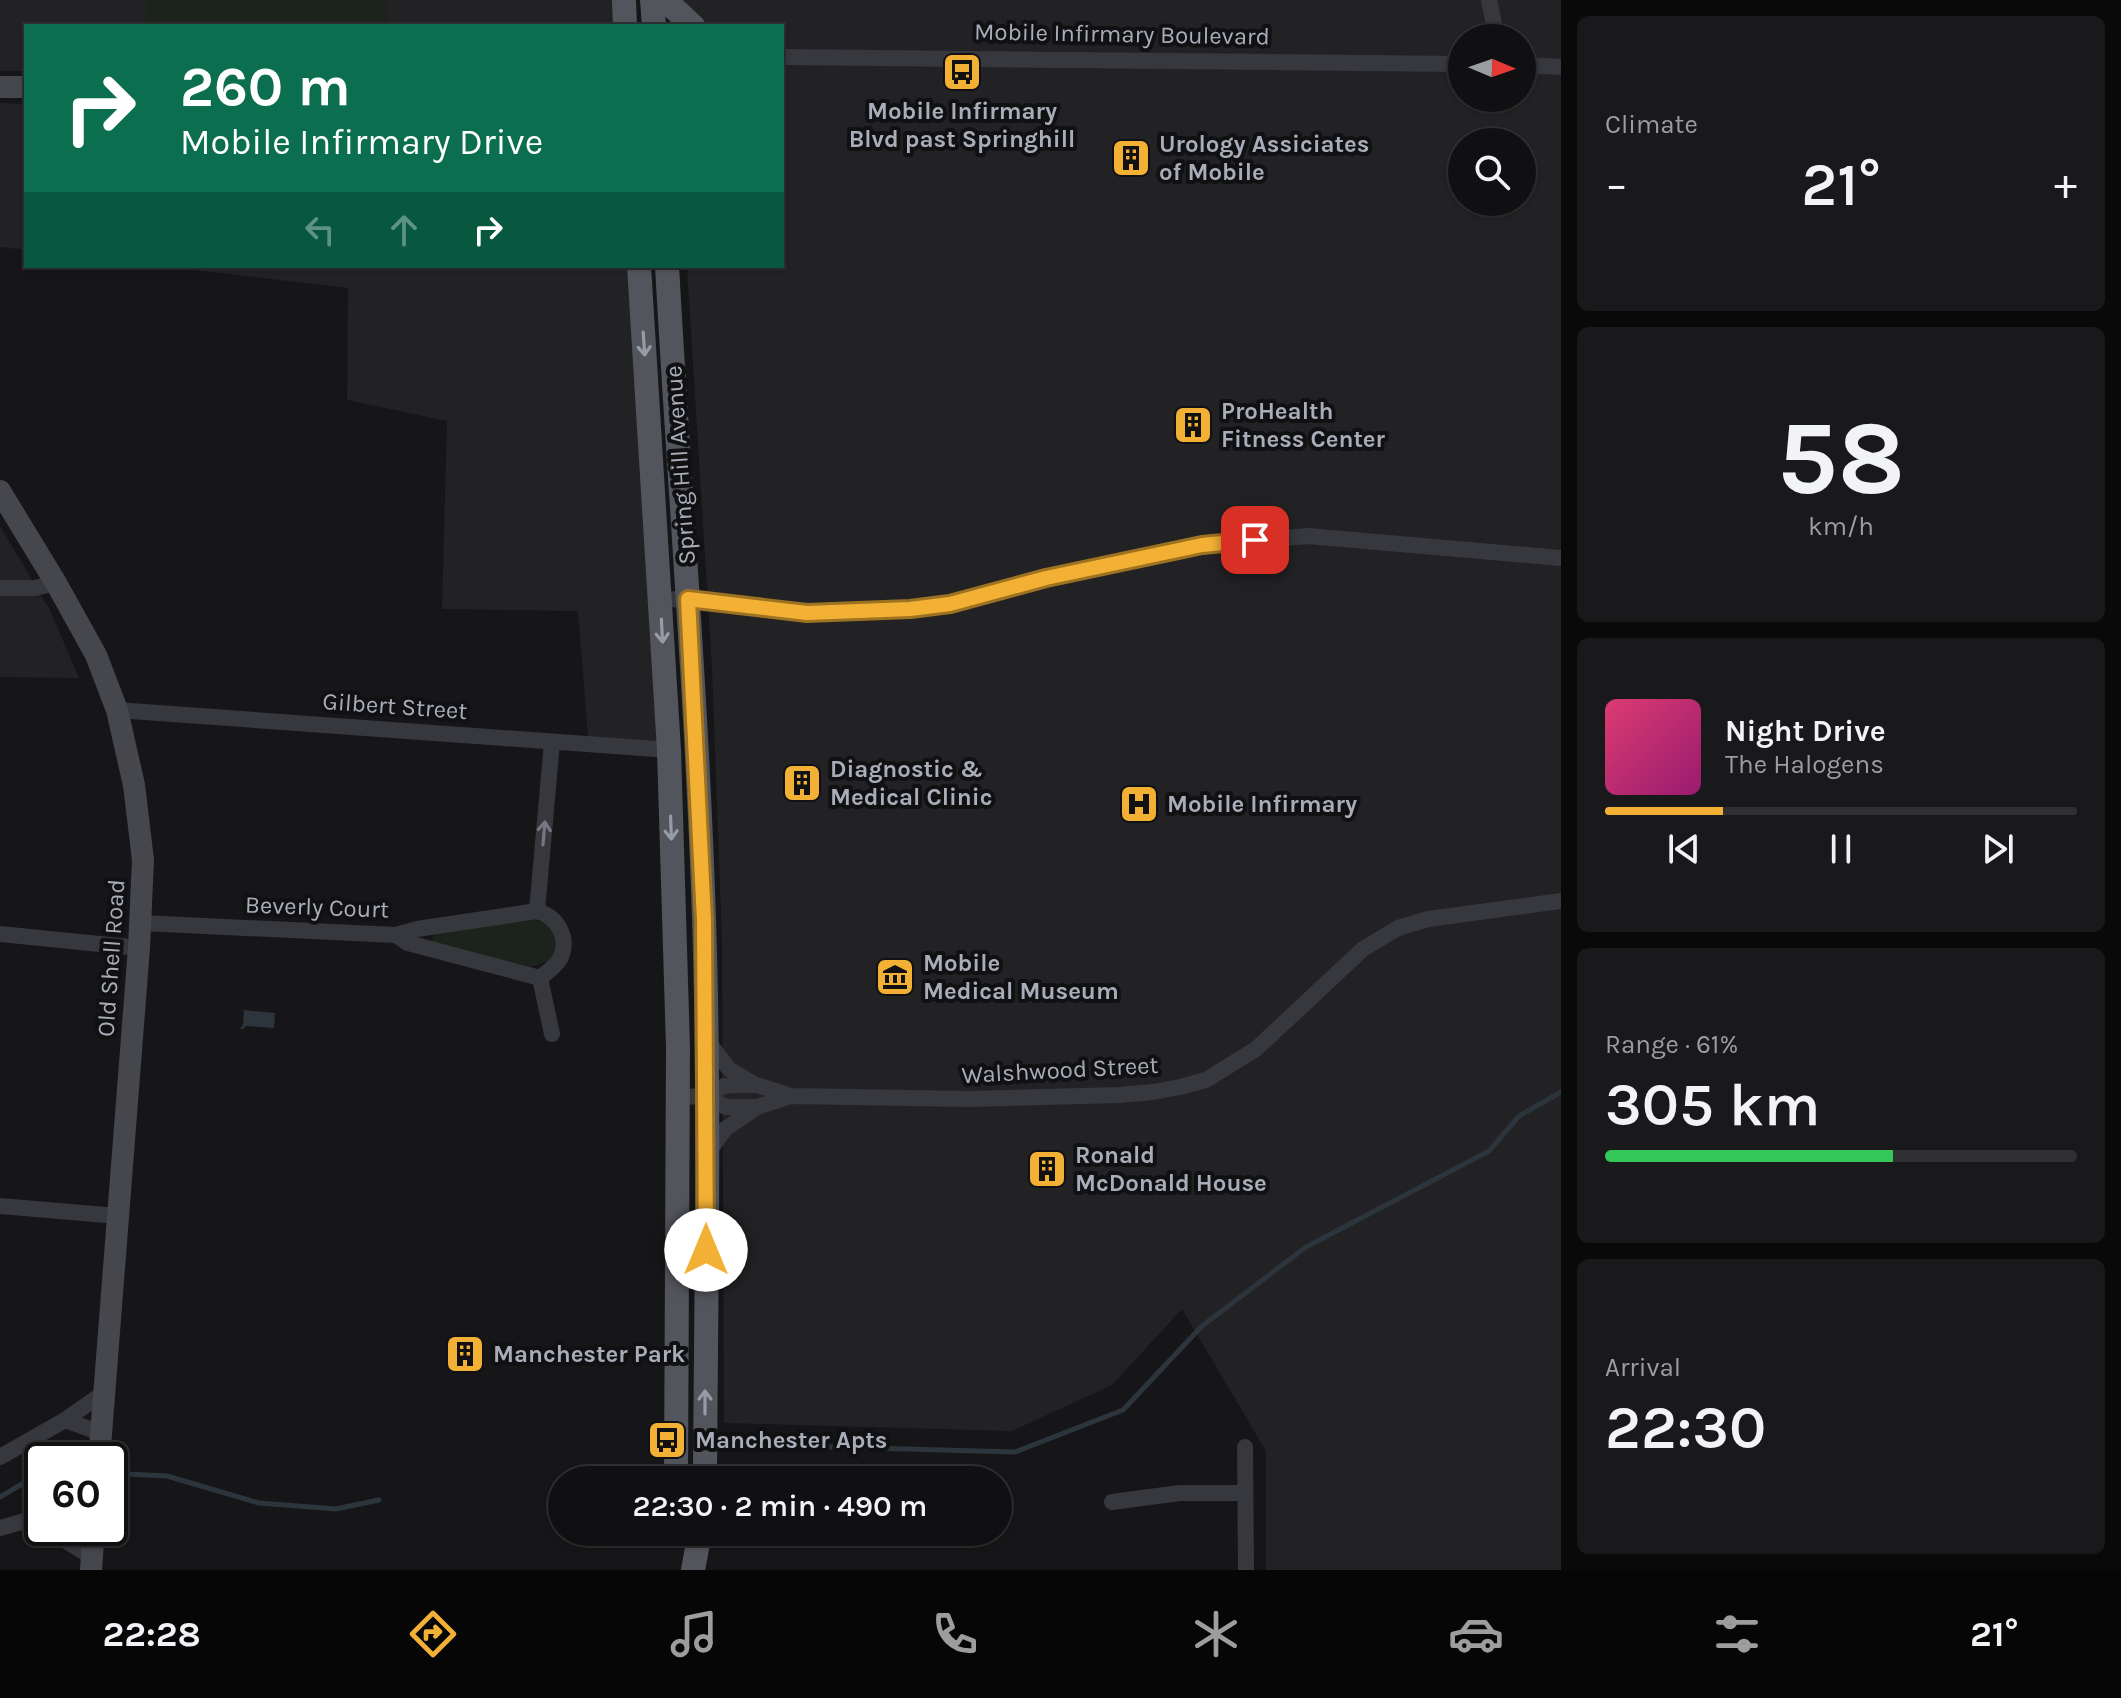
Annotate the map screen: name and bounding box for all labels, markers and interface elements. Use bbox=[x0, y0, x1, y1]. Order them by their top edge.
street label: Mobile Infirmary Boulevard bbox=[974, 17, 1270, 51]
north arrow bbox=[1448, 24, 1536, 112]
map controls bbox=[1448, 24, 1536, 216]
bus stop icon: Mobile Infirmary Blvd past Springhill bbox=[941, 51, 983, 93]
text: 260 m bbox=[180, 54, 351, 119]
icon: right bbox=[48, 56, 152, 160]
place label: Mobile Infirmary Blvd past Springhill bbox=[849, 97, 1075, 153]
text: Climate bbox=[1605, 109, 1698, 140]
text: Mobile Infirmary Drive bbox=[180, 121, 543, 163]
button: search bbox=[1448, 128, 1536, 216]
place label: Urology Assiciates of Mobile bbox=[1159, 130, 1369, 186]
building icon: Urology Assiciates of Mobile bbox=[1110, 137, 1152, 179]
text: 21° bbox=[1801, 150, 1881, 220]
text: − bbox=[1605, 159, 1628, 210]
text: + bbox=[2054, 159, 2077, 210]
icon: left bbox=[298, 208, 342, 252]
icon: ahead bbox=[382, 208, 426, 252]
icon: right bbox=[466, 208, 510, 252]
one-way arrow bbox=[637, 330, 652, 357]
street label: Spring Hill Avenue bbox=[659, 365, 701, 565]
place label: ProHealth Fitness Center bbox=[1221, 397, 1386, 453]
text: 58 bbox=[1777, 398, 1905, 519]
building icon: ProHealth Fitness Center bbox=[1172, 404, 1214, 446]
pin bbox=[1221, 506, 1289, 574]
text: km/h bbox=[1808, 511, 1874, 542]
icon: arrive bbox=[1233, 518, 1277, 562]
one-way arrow bbox=[655, 617, 670, 644]
street label: Gilbert Street bbox=[322, 687, 468, 725]
text: Night Drive bbox=[1725, 713, 1886, 749]
text: The Halogens bbox=[1725, 749, 1884, 780]
place label: Diagnostic & Medical Clinic bbox=[830, 755, 992, 811]
building icon: Diagnostic & Medical Clinic bbox=[781, 762, 823, 804]
hospital icon: Mobile Infirmary bbox=[1118, 783, 1160, 825]
place label: Mobile Infirmary bbox=[1167, 790, 1357, 818]
one-way arrow bbox=[664, 814, 679, 841]
one-way arrow bbox=[537, 820, 552, 847]
icon: previous bbox=[1662, 827, 1706, 871]
icon: pause bbox=[1819, 827, 1863, 871]
icon: next bbox=[1976, 827, 2020, 871]
street label: Old Shell Road bbox=[92, 878, 130, 1038]
street label: Beverly Court bbox=[245, 890, 389, 924]
place label: Mobile Medical Museum bbox=[923, 949, 1119, 1005]
museum icon: Mobile Medical Museum bbox=[874, 956, 916, 998]
text: Range · 61% bbox=[1605, 1029, 1738, 1060]
street label: Walshwood Street bbox=[961, 1051, 1159, 1089]
text: 305 km bbox=[1605, 1070, 1820, 1140]
place label: Ronald McDonald House bbox=[1075, 1141, 1267, 1197]
building icon: Ronald McDonald House bbox=[1026, 1148, 1068, 1190]
position arrow bbox=[664, 1208, 748, 1292]
building icon: Manchester Park bbox=[444, 1333, 486, 1375]
place label: Manchester Park bbox=[493, 1340, 685, 1368]
text: Arrival bbox=[1605, 1352, 1681, 1383]
one-way arrow bbox=[698, 1389, 713, 1416]
text: 22:30 bbox=[1605, 1393, 1766, 1463]
bus stop icon: Manchester Apts bbox=[646, 1419, 688, 1461]
place label: Manchester Apts bbox=[695, 1426, 887, 1454]
speed limit sign: 60 bbox=[24, 1442, 128, 1546]
text: 22:30 · 2 min · 490 m bbox=[633, 1488, 927, 1524]
icon: directions bbox=[405, 1606, 461, 1662]
icon: music bbox=[666, 1606, 722, 1662]
icon: phone bbox=[927, 1606, 983, 1662]
icon: climate bbox=[1188, 1606, 1244, 1662]
icon: car bbox=[1448, 1606, 1504, 1662]
icon: filters bbox=[1709, 1606, 1765, 1662]
text: 22:28 bbox=[102, 1613, 201, 1655]
text: 21° bbox=[1970, 1613, 2019, 1655]

